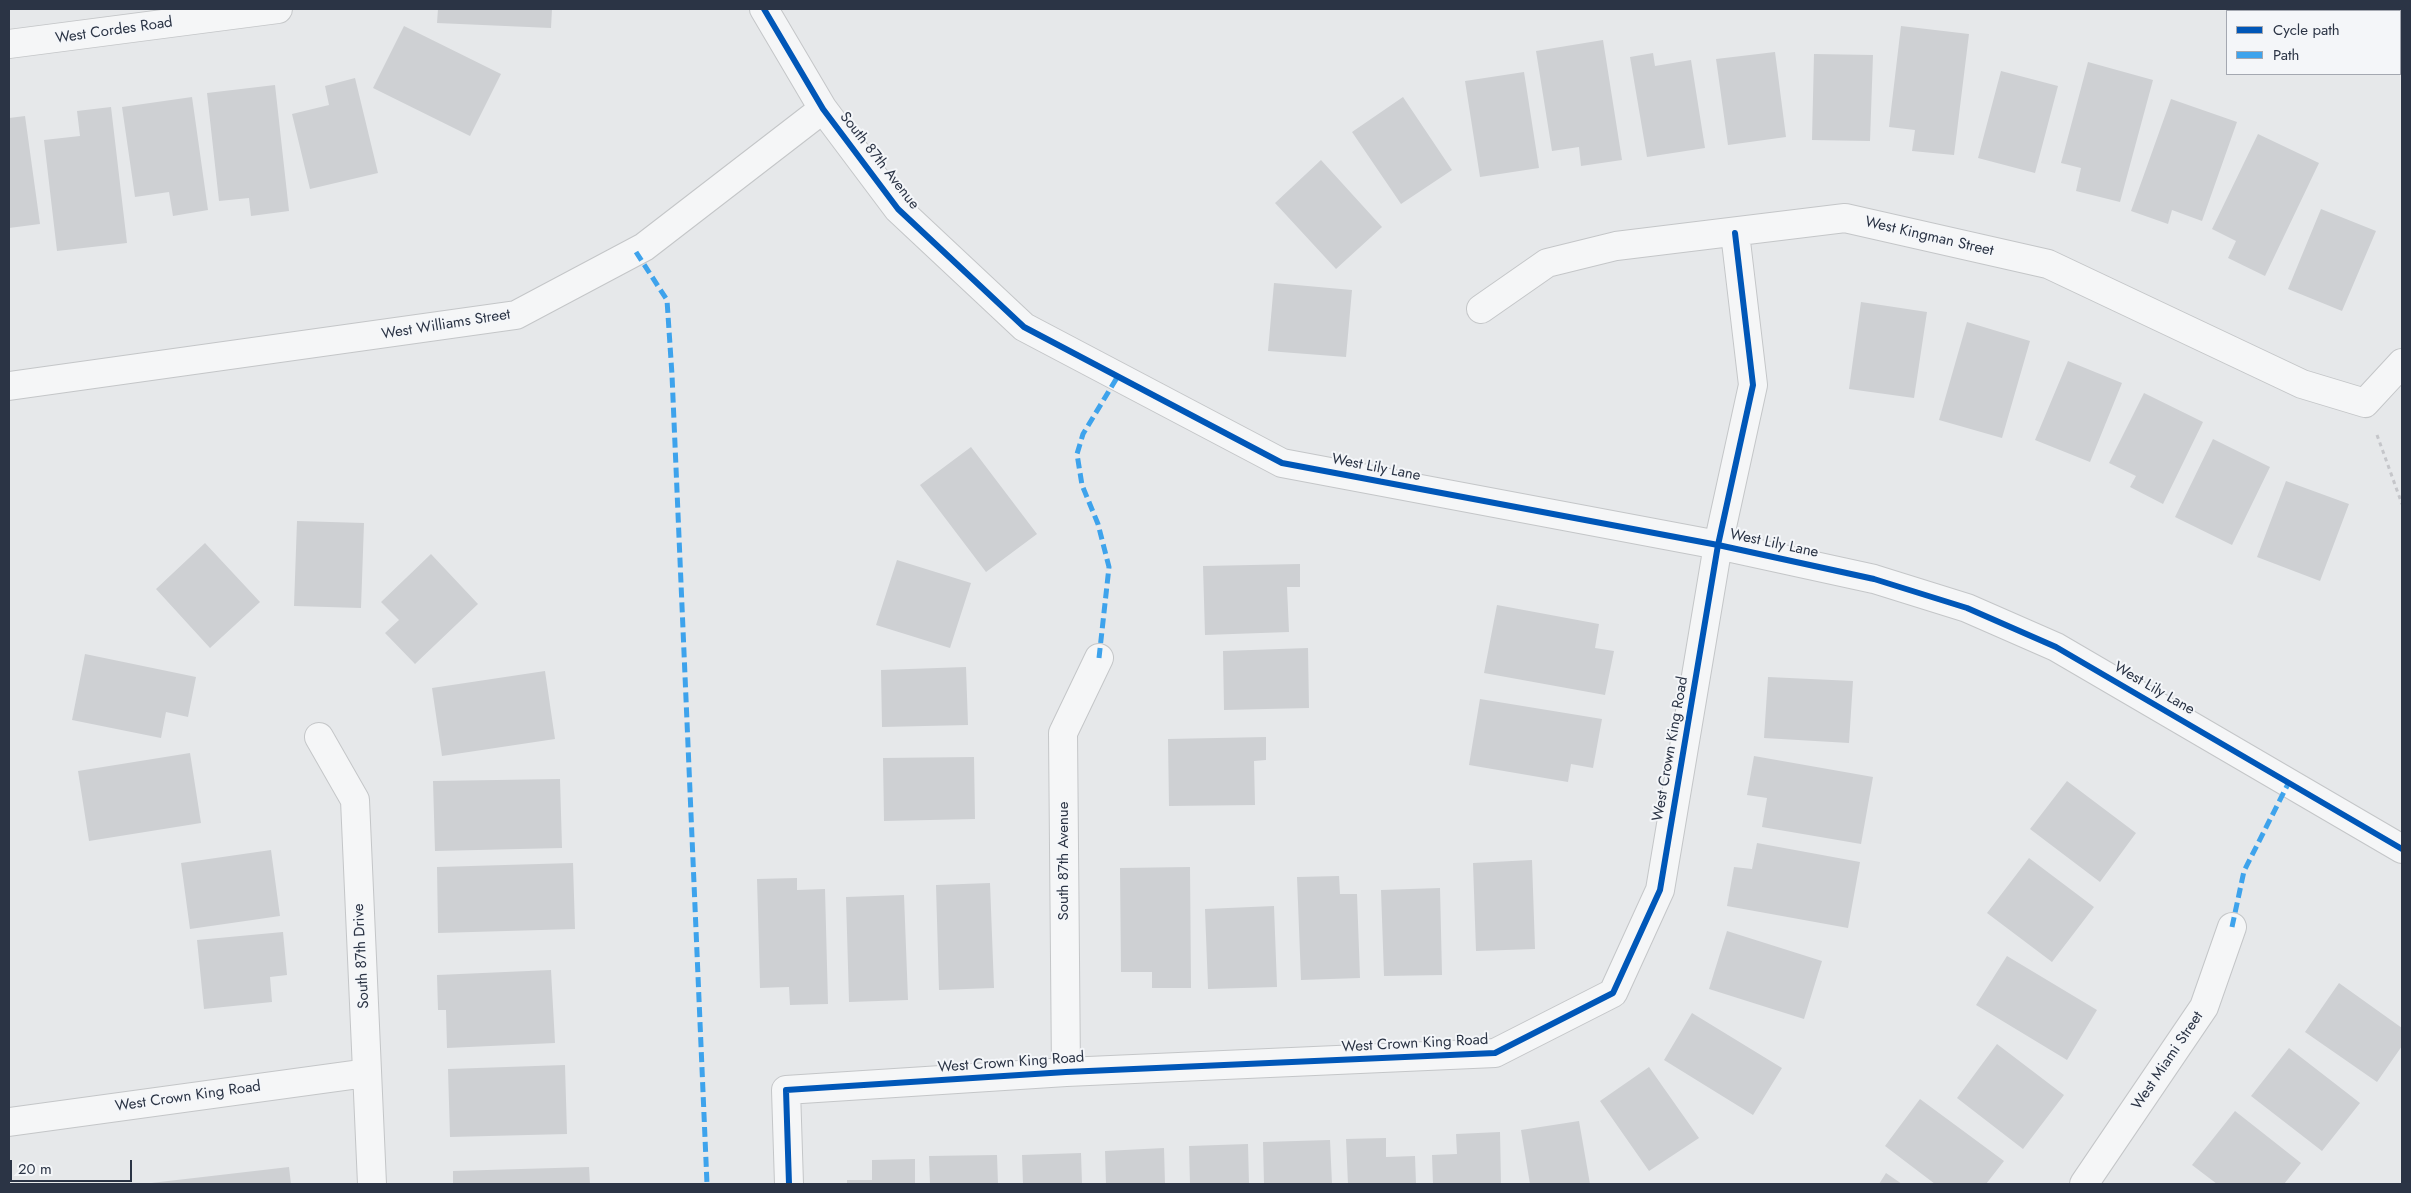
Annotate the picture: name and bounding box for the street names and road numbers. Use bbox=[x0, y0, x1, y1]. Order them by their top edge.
street label: West Cordes Road bbox=[54, 14, 174, 48]
street label: South 87th Avenue bbox=[835, 109, 923, 213]
street label: West Kingman Street bbox=[1863, 213, 1995, 261]
street label: West Williams Street bbox=[380, 306, 512, 344]
street label: West Lily Lane bbox=[1330, 451, 1422, 485]
street label: West Lily Lane bbox=[1728, 526, 1820, 562]
street label: West Lily Lane bbox=[2110, 659, 2198, 719]
street label: West Crown King Road bbox=[1649, 675, 1693, 823]
street label: South 87th Avenue bbox=[1055, 802, 1073, 920]
street label: South 87th Drive bbox=[350, 903, 374, 1009]
street label: West Miami Street bbox=[2128, 1008, 2208, 1114]
street label: West Crown King Road bbox=[1341, 1031, 1489, 1057]
street label: West Crown King Road bbox=[937, 1049, 1085, 1077]
street label: West Crown King Road bbox=[114, 1078, 262, 1116]

